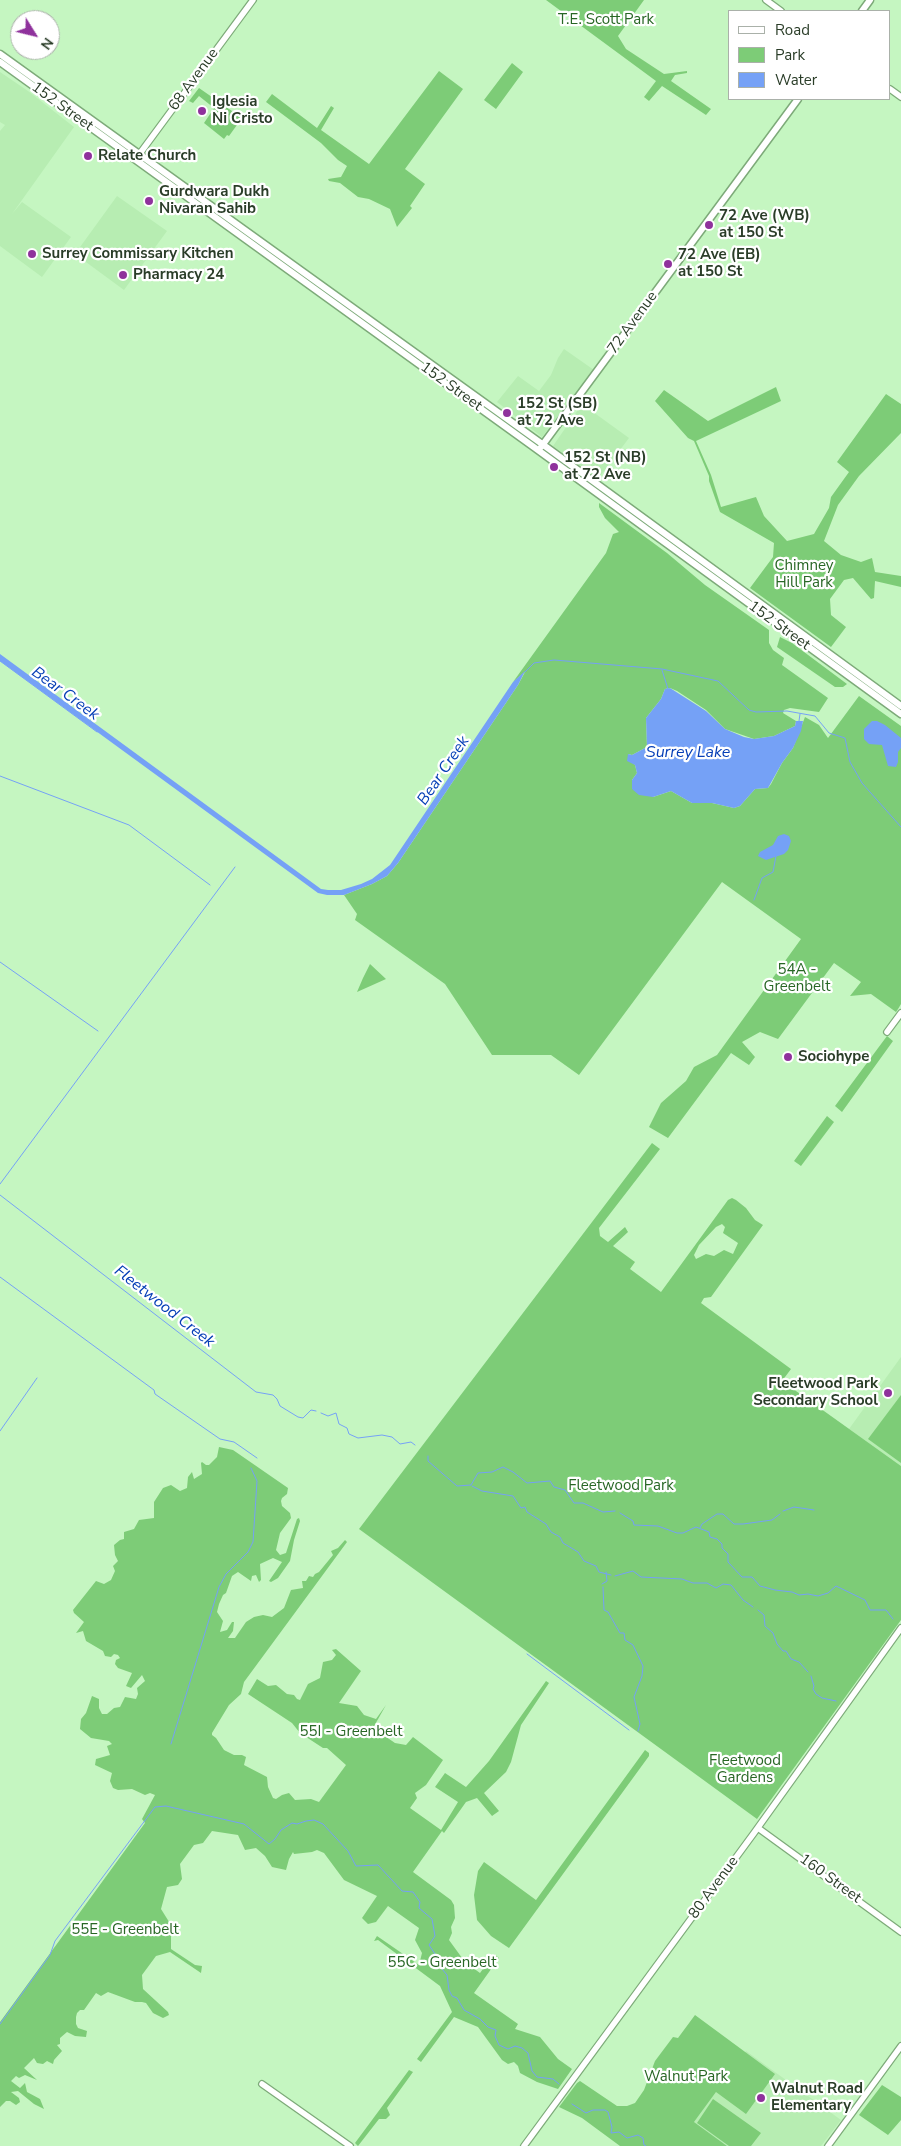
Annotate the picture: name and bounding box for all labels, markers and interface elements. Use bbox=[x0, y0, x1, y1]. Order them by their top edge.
north arrow bbox=[10, 10, 60, 60]
legend bbox=[728, 10, 891, 100]
park label: T.E. Scott Park bbox=[558, 11, 654, 29]
text: Road bbox=[775, 20, 810, 40]
text: N bbox=[36, 34, 58, 53]
street label: 68 Avenue bbox=[165, 45, 223, 115]
text: Park bbox=[775, 45, 805, 65]
text: Water bbox=[775, 70, 817, 90]
street label: 152 Street bbox=[28, 79, 96, 135]
place label: Iglesia Ni Cristo bbox=[212, 93, 273, 128]
marker: Iglesia Ni Cristo bbox=[196, 105, 208, 117]
place label: Relate Church bbox=[98, 147, 196, 165]
marker: Relate Church bbox=[82, 150, 94, 162]
place label: Gurdwara Dukh Nivaran Sahib bbox=[159, 183, 269, 218]
marker: Gurdwara Dukh Nivaran Sahib bbox=[143, 195, 155, 207]
place label: 72 Ave (WB) at 150 St bbox=[719, 207, 810, 242]
marker: 72 Ave (WB) at 150 St bbox=[703, 219, 715, 231]
place label: Surrey Commissary Kitchen bbox=[42, 245, 234, 263]
place label: 72 Ave (EB) at 150 St bbox=[678, 246, 761, 281]
marker: Surrey Commissary Kitchen bbox=[26, 248, 38, 260]
marker: 72 Ave (EB) at 150 St bbox=[662, 258, 674, 270]
place label: Pharmacy 24 bbox=[133, 266, 224, 284]
marker: Pharmacy 24 bbox=[117, 269, 129, 281]
street label: 72 Avenue bbox=[604, 288, 662, 358]
street label: 152 Street bbox=[417, 359, 485, 415]
place label: 152 St (SB) at 72 Ave bbox=[517, 395, 598, 430]
marker: 152 St (SB) at 72 Ave bbox=[501, 407, 513, 419]
place label: 152 St (NB) at 72 Ave bbox=[564, 449, 647, 484]
marker: 152 St (NB) at 72 Ave bbox=[548, 461, 560, 473]
park label: Chimney Hill Park bbox=[774, 557, 834, 592]
street label: 152 Street bbox=[745, 598, 813, 654]
water label: Bear Creek bbox=[27, 663, 103, 725]
water label: Bear Creek bbox=[414, 733, 474, 809]
water label: Surrey Lake bbox=[646, 743, 730, 763]
park label: 54A - Greenbelt bbox=[764, 961, 830, 996]
place label: Sociohype bbox=[798, 1048, 869, 1066]
marker: Sociohype bbox=[782, 1051, 794, 1063]
water label: Fleetwood Creek bbox=[110, 1262, 218, 1352]
place label: Fleetwood Park Secondary School bbox=[753, 1375, 878, 1410]
marker: Fleetwood Park Secondary School bbox=[882, 1387, 894, 1399]
park label: Fleetwood Park bbox=[568, 1477, 674, 1495]
park label: 55I - Greenbelt bbox=[300, 1723, 402, 1741]
park label: Fleetwood Gardens bbox=[709, 1752, 781, 1787]
street label: 160 Street bbox=[796, 1851, 864, 1907]
street label: 80 Avenue bbox=[685, 1853, 743, 1923]
park label: 55E - Greenbelt bbox=[71, 1921, 179, 1939]
park label: 55C - Greenbelt bbox=[387, 1954, 497, 1972]
park label: Walnut Park bbox=[644, 2068, 728, 2086]
place label: Walnut Road Elementary bbox=[771, 2080, 863, 2115]
marker: Walnut Road Elementary bbox=[755, 2092, 767, 2104]

